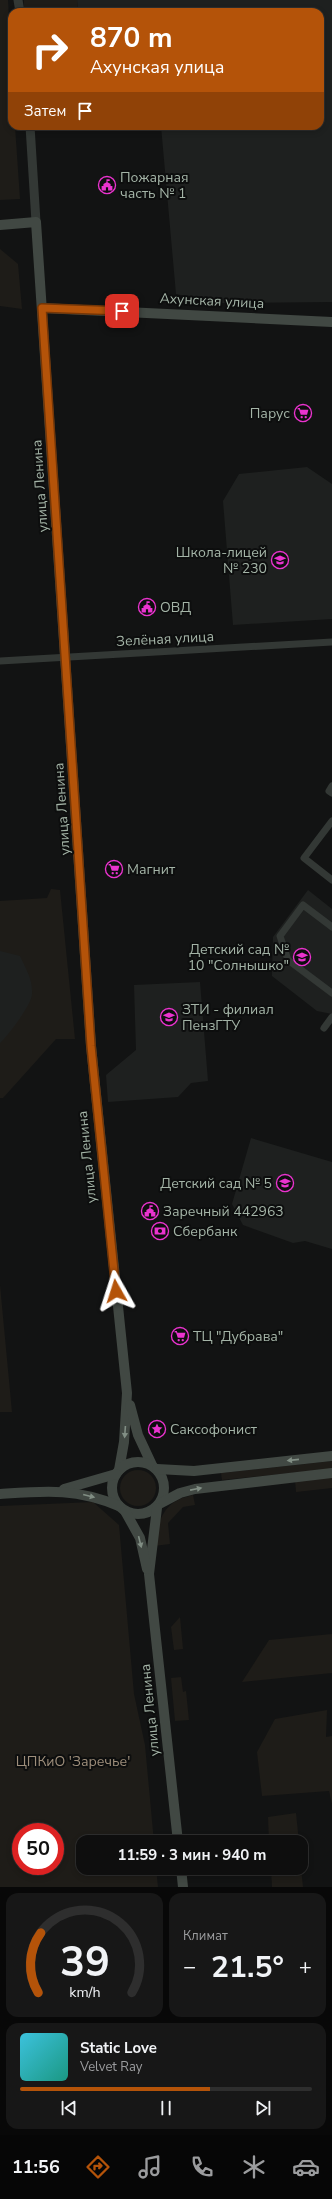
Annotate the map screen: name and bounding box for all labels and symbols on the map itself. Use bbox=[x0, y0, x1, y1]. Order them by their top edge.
place label: Пожарная часть № 1 bbox=[120, 168, 189, 203]
public building icon: Пожарная часть № 1 bbox=[97, 175, 117, 195]
street label: Ахунская улица bbox=[159, 289, 265, 313]
pin bbox=[105, 294, 139, 328]
supermarket icon: Парус bbox=[293, 403, 313, 423]
place label: Парус bbox=[250, 404, 290, 423]
street label: улица Ленина bbox=[27, 439, 53, 533]
place label: Школа-лицей № 230 bbox=[176, 543, 267, 578]
school or university icon: Школа-лицей № 230 bbox=[270, 550, 290, 570]
public building icon: ОВД bbox=[137, 597, 157, 617]
place label: ОВД bbox=[160, 598, 191, 617]
street label: Зелёная улица bbox=[115, 627, 215, 651]
street label: улица Ленина bbox=[49, 762, 75, 856]
supermarket icon: Магнит bbox=[104, 859, 124, 879]
place label: Магнит bbox=[127, 860, 176, 879]
place label: Детский сад № 10 "Солнышко" bbox=[188, 940, 289, 975]
school or university icon: Детский сад № 10 "Солнышко" bbox=[292, 947, 312, 967]
place label: ЗТИ - филиал ПензГТУ bbox=[182, 1000, 274, 1035]
school or university icon: ЗТИ - филиал ПензГТУ bbox=[159, 1007, 179, 1027]
street label: улица Ленина bbox=[73, 1110, 101, 1204]
school or university icon: Детский сад № 5 bbox=[275, 1173, 295, 1193]
place label: Детский сад № 5 bbox=[160, 1174, 272, 1193]
public building icon: Заречный 442963 bbox=[140, 1201, 160, 1221]
place label: Заречный 442963 bbox=[163, 1202, 284, 1221]
bank icon: Сбербанк bbox=[150, 1221, 170, 1241]
place label: Сбербанк bbox=[173, 1222, 238, 1241]
position arrow bbox=[95, 1270, 137, 1312]
supermarket icon: ТЦ "Дубрава" bbox=[170, 1326, 190, 1346]
place label: ТЦ "Дубрава" bbox=[193, 1327, 283, 1346]
place icon: Саксофонист bbox=[147, 1419, 167, 1439]
place label: Саксофонист bbox=[170, 1420, 258, 1439]
one-way arrow bbox=[122, 1426, 129, 1438]
one-way arrow bbox=[287, 1457, 299, 1463]
one-way arrow bbox=[190, 1486, 202, 1492]
one-way arrow bbox=[83, 1493, 95, 1499]
one-way arrow bbox=[137, 1536, 143, 1548]
street label: улица Ленина bbox=[136, 1663, 164, 1757]
park label: ЦПКиО 'Заречье' bbox=[16, 1752, 130, 1771]
speed limit sign: 50 bbox=[12, 1823, 64, 1875]

